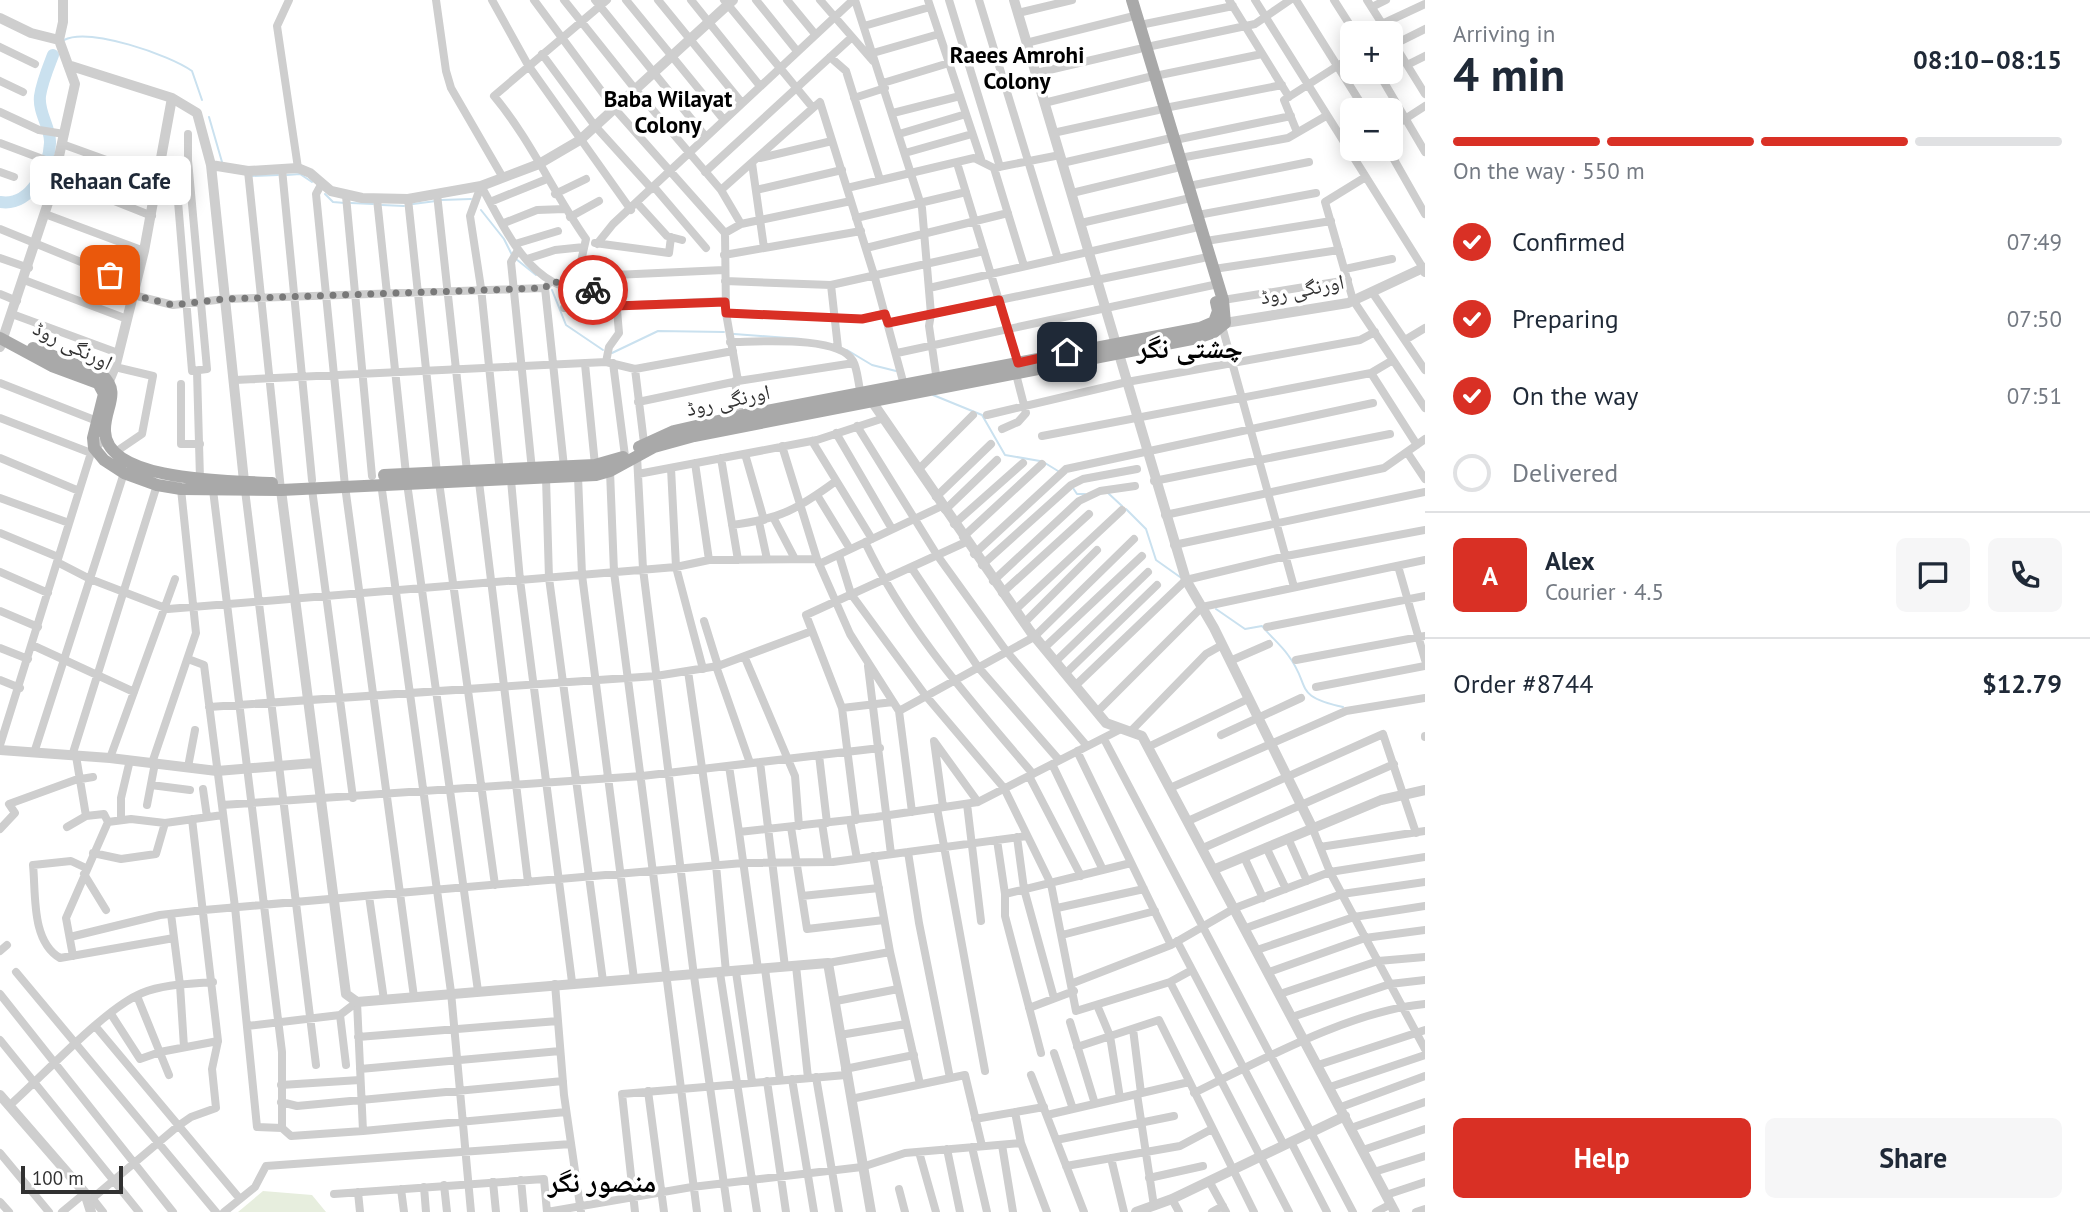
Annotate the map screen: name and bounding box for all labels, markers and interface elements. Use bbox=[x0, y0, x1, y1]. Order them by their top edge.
text: Arriving in bbox=[1453, 19, 1555, 48]
map controls bbox=[1340, 21, 1403, 161]
button: + bbox=[1340, 21, 1403, 84]
district label: Raees Amrohi Colony bbox=[950, 40, 1084, 95]
text: 08:10–08:15 bbox=[1913, 43, 2062, 76]
text: 4 min bbox=[1453, 44, 1565, 104]
district label: Baba Wilayat Colony bbox=[604, 84, 732, 139]
button: − bbox=[1340, 98, 1403, 161]
callout: Rehaan Cafe bbox=[29, 156, 190, 205]
text: On the way · 550 m bbox=[1453, 156, 1645, 185]
text: Rehaan Cafe bbox=[50, 166, 171, 195]
icon: check bbox=[1453, 223, 1491, 261]
text: Confirmed bbox=[1512, 225, 1625, 258]
text: 07:49 bbox=[2007, 227, 2062, 256]
pin bbox=[80, 245, 140, 305]
courier bbox=[558, 255, 628, 325]
icon: bag bbox=[91, 256, 129, 294]
street label: اورنگی روڈ bbox=[1258, 268, 1346, 310]
icon: bike bbox=[574, 271, 612, 309]
icon: check bbox=[1453, 300, 1491, 338]
text: Preparing bbox=[1512, 302, 1619, 335]
text: 07:50 bbox=[2007, 304, 2062, 333]
street label: اورنگی روڈ bbox=[29, 314, 117, 376]
pin bbox=[1037, 322, 1097, 382]
district label: چشتی نگر bbox=[1136, 329, 1243, 366]
icon: home bbox=[1048, 333, 1086, 371]
icon: check bbox=[1453, 377, 1491, 415]
street label: اورنگی روڈ bbox=[684, 378, 772, 422]
text: On the way bbox=[1512, 379, 1638, 412]
text: 07:51 bbox=[2007, 381, 2062, 410]
text: Delivered bbox=[1512, 456, 1618, 489]
button: chat bbox=[1896, 538, 1970, 612]
button: phone bbox=[1988, 538, 2062, 612]
text: Alex bbox=[1545, 544, 1595, 577]
text: A bbox=[1482, 559, 1498, 592]
text: Courier · 4.5 bbox=[1545, 577, 1664, 606]
text: Order #8744 bbox=[1453, 667, 1593, 700]
text: $12.79 bbox=[1982, 667, 2062, 700]
button: Help bbox=[1453, 1118, 1751, 1198]
button: Share bbox=[1765, 1118, 2062, 1198]
scale bar bbox=[21, 1163, 122, 1195]
district label: منصور نگر bbox=[547, 1163, 656, 1200]
text: 100 m bbox=[32, 1166, 84, 1190]

